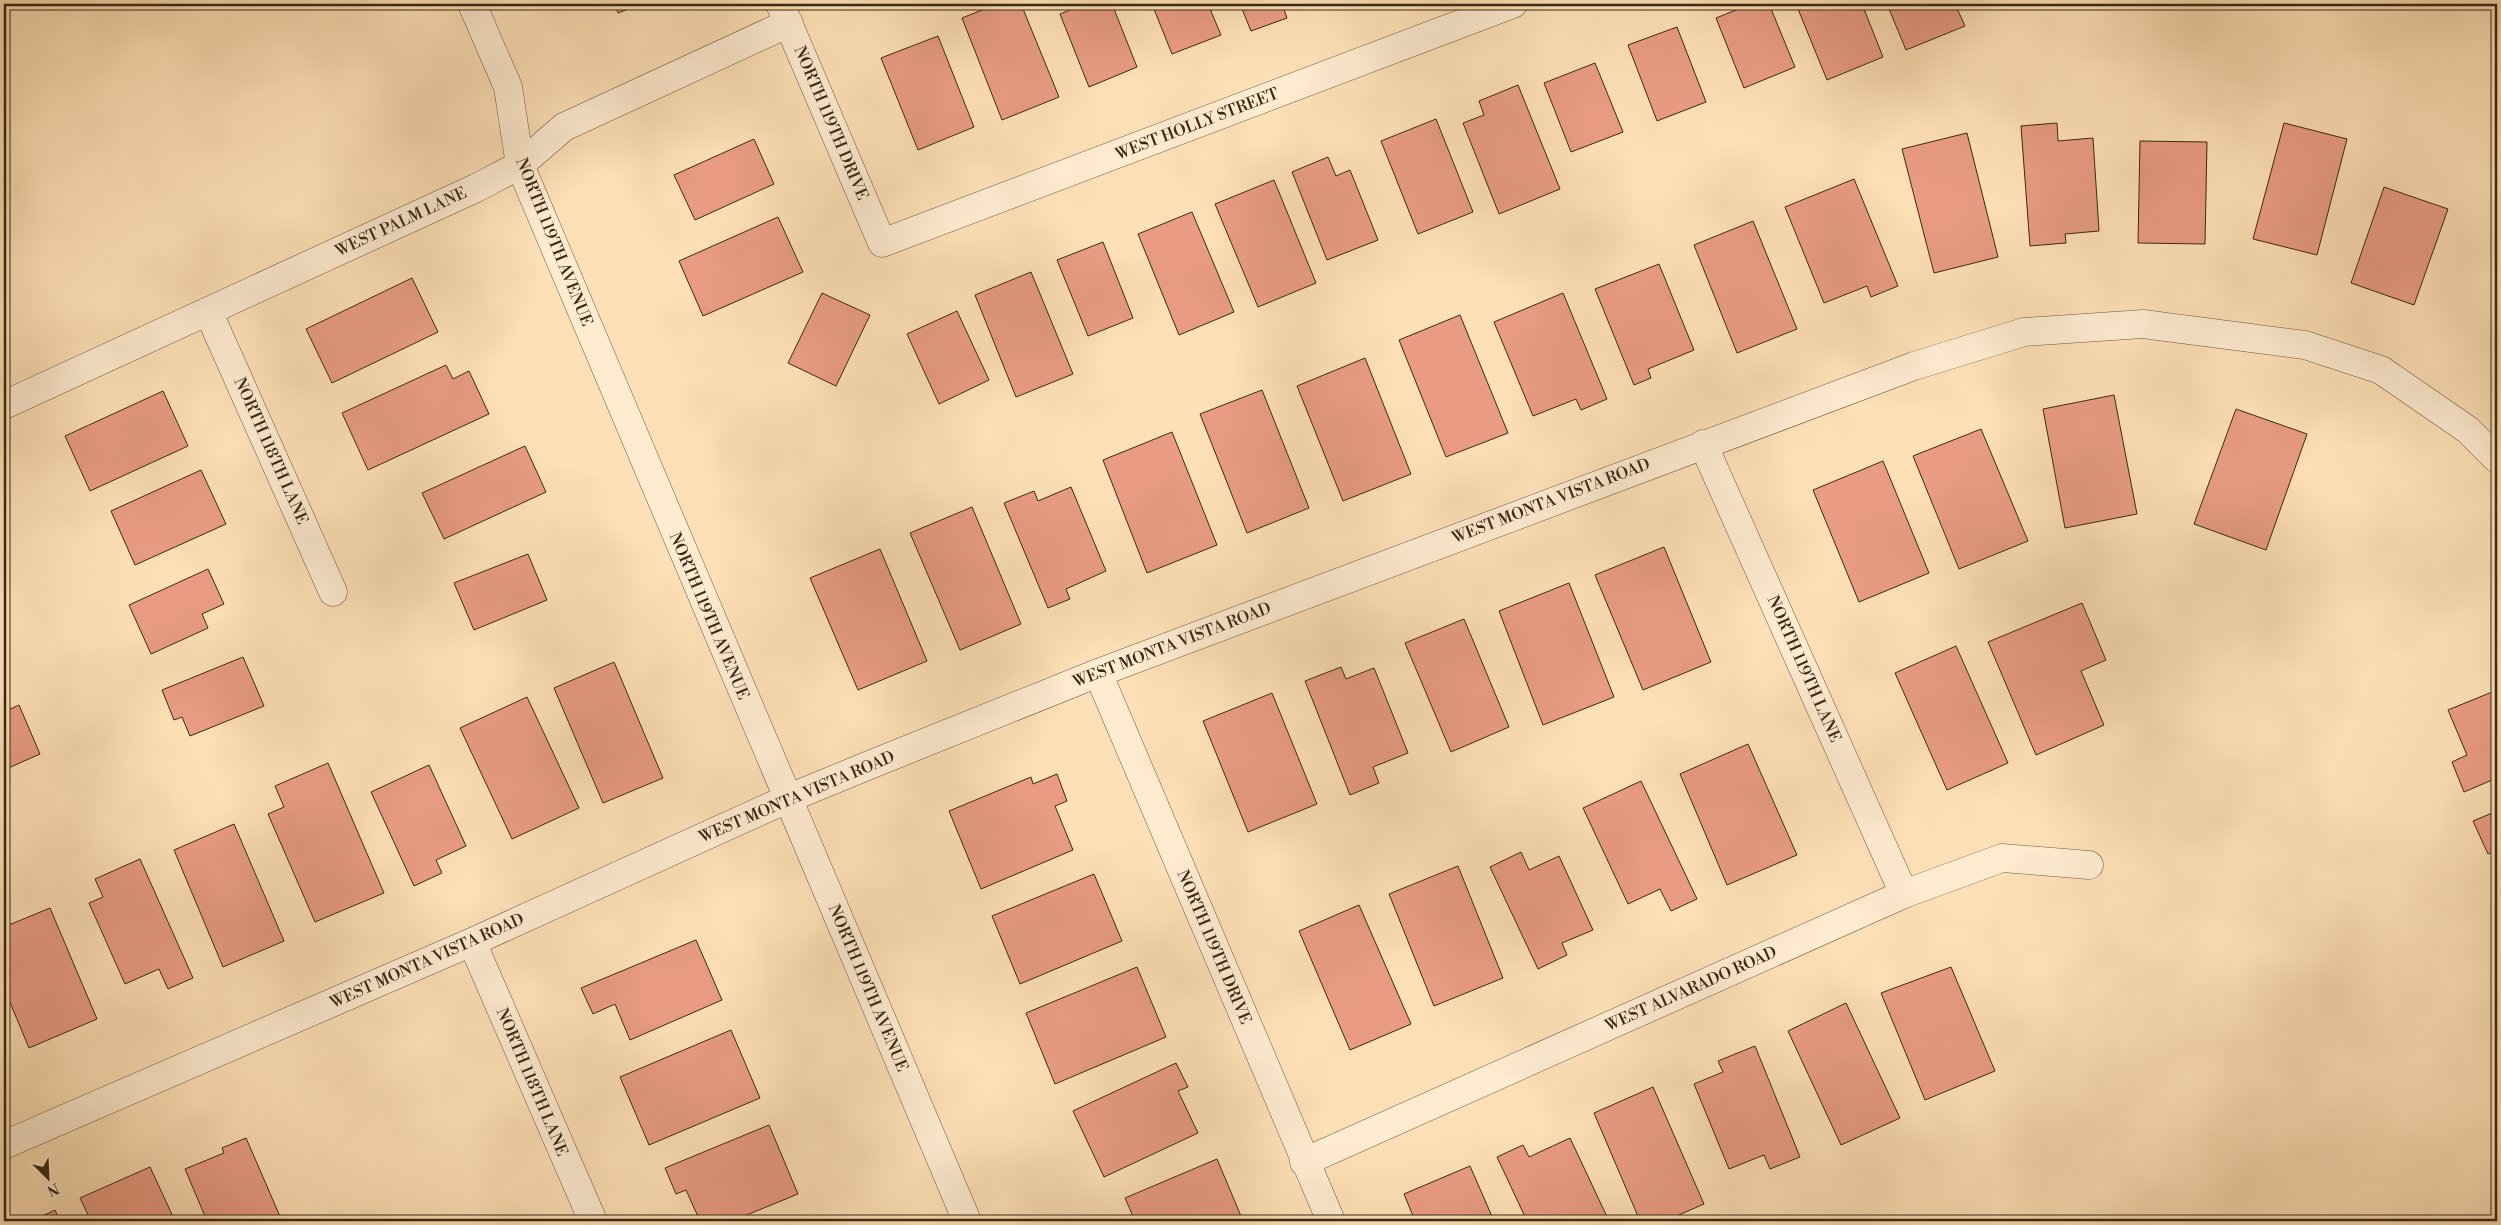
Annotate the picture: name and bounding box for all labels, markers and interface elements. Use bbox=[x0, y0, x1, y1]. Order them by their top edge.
street label: NORTH 119TH DRIVE bbox=[789, 43, 873, 203]
street label: WEST HOLLY STREET bbox=[1112, 84, 1282, 165]
street label: NORTH 119TH AVENUE bbox=[511, 155, 597, 329]
street label: WEST PALM LANE bbox=[331, 183, 470, 262]
street label: NORTH 118TH LANE bbox=[230, 374, 312, 528]
street label: WEST MONTA VISTA ROAD bbox=[1448, 454, 1653, 548]
street label: NORTH 119TH AVENUE bbox=[665, 529, 753, 703]
street label: NORTH 119TH LANE bbox=[1763, 593, 1845, 745]
street label: WEST MONTA VISTA ROAD bbox=[1069, 598, 1274, 692]
street label: WEST MONTA VISTA ROAD bbox=[695, 747, 898, 848]
street label: NORTH 119TH DRIVE bbox=[1172, 867, 1256, 1027]
street label: NORTH 119TH AVENUE bbox=[824, 901, 912, 1075]
street label: WEST MONTA VISTA ROAD bbox=[326, 909, 527, 1013]
street label: WEST ALVARADO ROAD bbox=[1601, 942, 1780, 1036]
street label: NORTH 118TH LANE bbox=[492, 1005, 572, 1159]
north arrow bbox=[22, 1152, 72, 1202]
text: N bbox=[44, 1178, 62, 1199]

